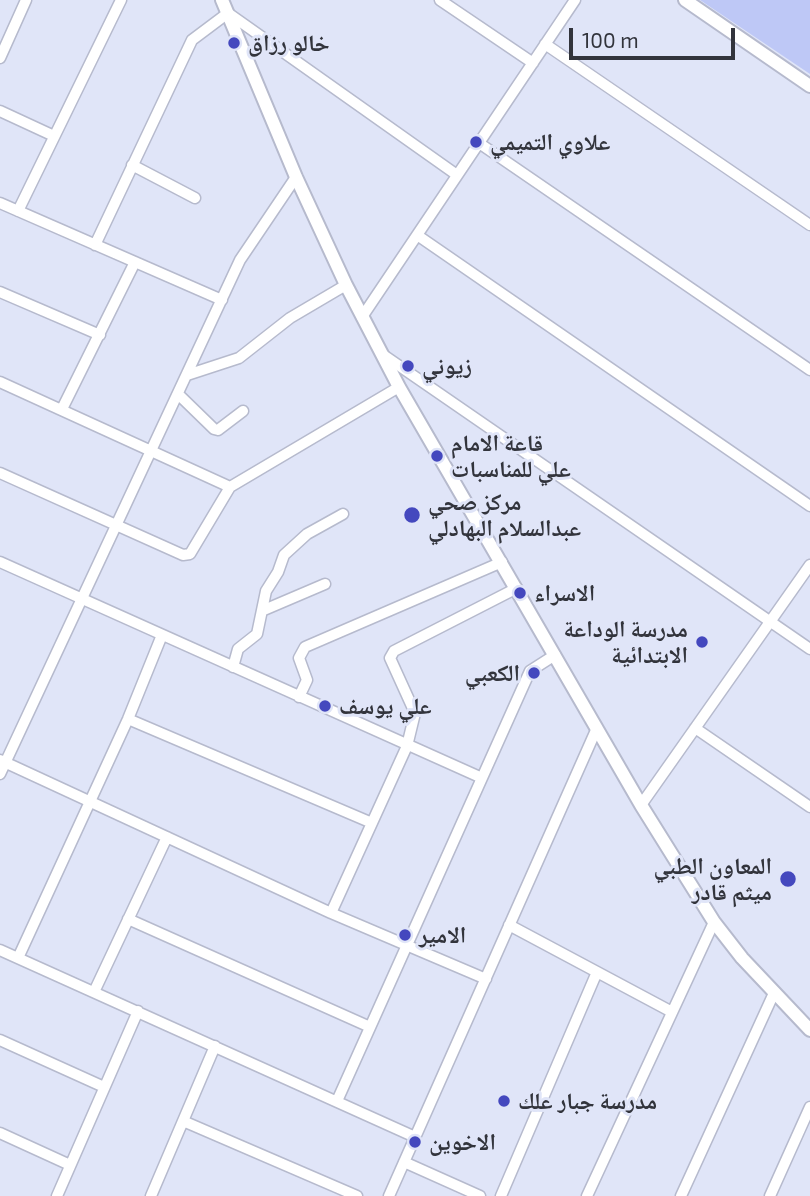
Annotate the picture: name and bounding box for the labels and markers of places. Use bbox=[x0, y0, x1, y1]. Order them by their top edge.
place label: خالو رزاق bbox=[248, 29, 330, 57]
marker: خالو رزاق bbox=[226, 35, 242, 51]
place label: علاوي التميمي bbox=[490, 128, 610, 156]
marker: علاوي التميمي bbox=[468, 134, 484, 150]
place label: زيوني bbox=[422, 352, 472, 380]
marker: زيوني bbox=[400, 358, 416, 374]
place label: قاعة الامام علي للمناسبات bbox=[451, 429, 571, 483]
marker: قاعة الامام علي للمناسبات bbox=[429, 448, 445, 464]
place label: مركز صحي عبدالسلام البهادلي bbox=[428, 488, 581, 542]
marker: مركز صحي عبدالسلام البهادلي bbox=[402, 505, 422, 525]
place label: الاسراء bbox=[534, 579, 595, 607]
marker: الاسراء bbox=[512, 585, 528, 601]
place label: مدرسة الوداعة الابتدائية bbox=[564, 615, 688, 669]
marker: مدرسة الوداعة الابتدائية bbox=[694, 634, 710, 650]
place label: الكعبي bbox=[465, 659, 520, 687]
marker: الكعبي bbox=[526, 665, 542, 681]
place label: علي يوسف bbox=[339, 692, 432, 720]
marker: علي يوسف bbox=[317, 698, 333, 714]
place label: المعاون الطبي ميثم قادر bbox=[653, 852, 772, 906]
marker: المعاون الطبي ميثم قادر bbox=[778, 869, 798, 889]
place label: الامير bbox=[419, 921, 466, 949]
marker: الامير bbox=[397, 927, 413, 943]
place label: مدرسة جبار علك bbox=[518, 1087, 657, 1115]
marker: مدرسة جبار علك bbox=[496, 1093, 512, 1109]
place label: الاخوين bbox=[429, 1128, 496, 1156]
marker: الاخوين bbox=[407, 1134, 423, 1150]

